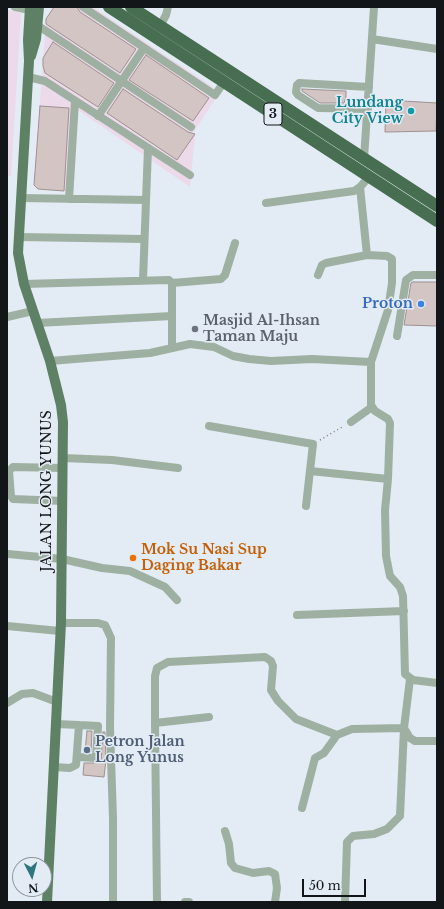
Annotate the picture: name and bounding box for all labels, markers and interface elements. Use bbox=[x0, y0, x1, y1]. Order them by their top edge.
place label: Lundang City View bbox=[332, 95, 403, 128]
road number: 3 bbox=[264, 103, 282, 125]
marker: Lundang City View bbox=[406, 106, 416, 116]
place label: Proton bbox=[362, 296, 413, 312]
marker: Proton bbox=[416, 299, 426, 309]
place label: Masjid Al-Ihsan Taman Maju bbox=[203, 313, 320, 346]
marker: Masjid Al-Ihsan Taman Maju bbox=[190, 324, 200, 334]
street label: JALAN LONG YUNUS bbox=[39, 410, 55, 572]
place label: Mok Su Nasi Sup Daging Bakar bbox=[141, 542, 267, 574]
marker: Mok Su Nasi Sup Daging Bakar bbox=[128, 553, 138, 563]
place label: Petron Jalan Long Yunus bbox=[95, 734, 185, 766]
marker: Petron Jalan Long Yunus bbox=[82, 745, 92, 755]
north arrow bbox=[12, 857, 52, 897]
scale bar bbox=[304, 871, 368, 897]
text: 50 m bbox=[309, 878, 341, 893]
text: N bbox=[27, 880, 39, 895]

